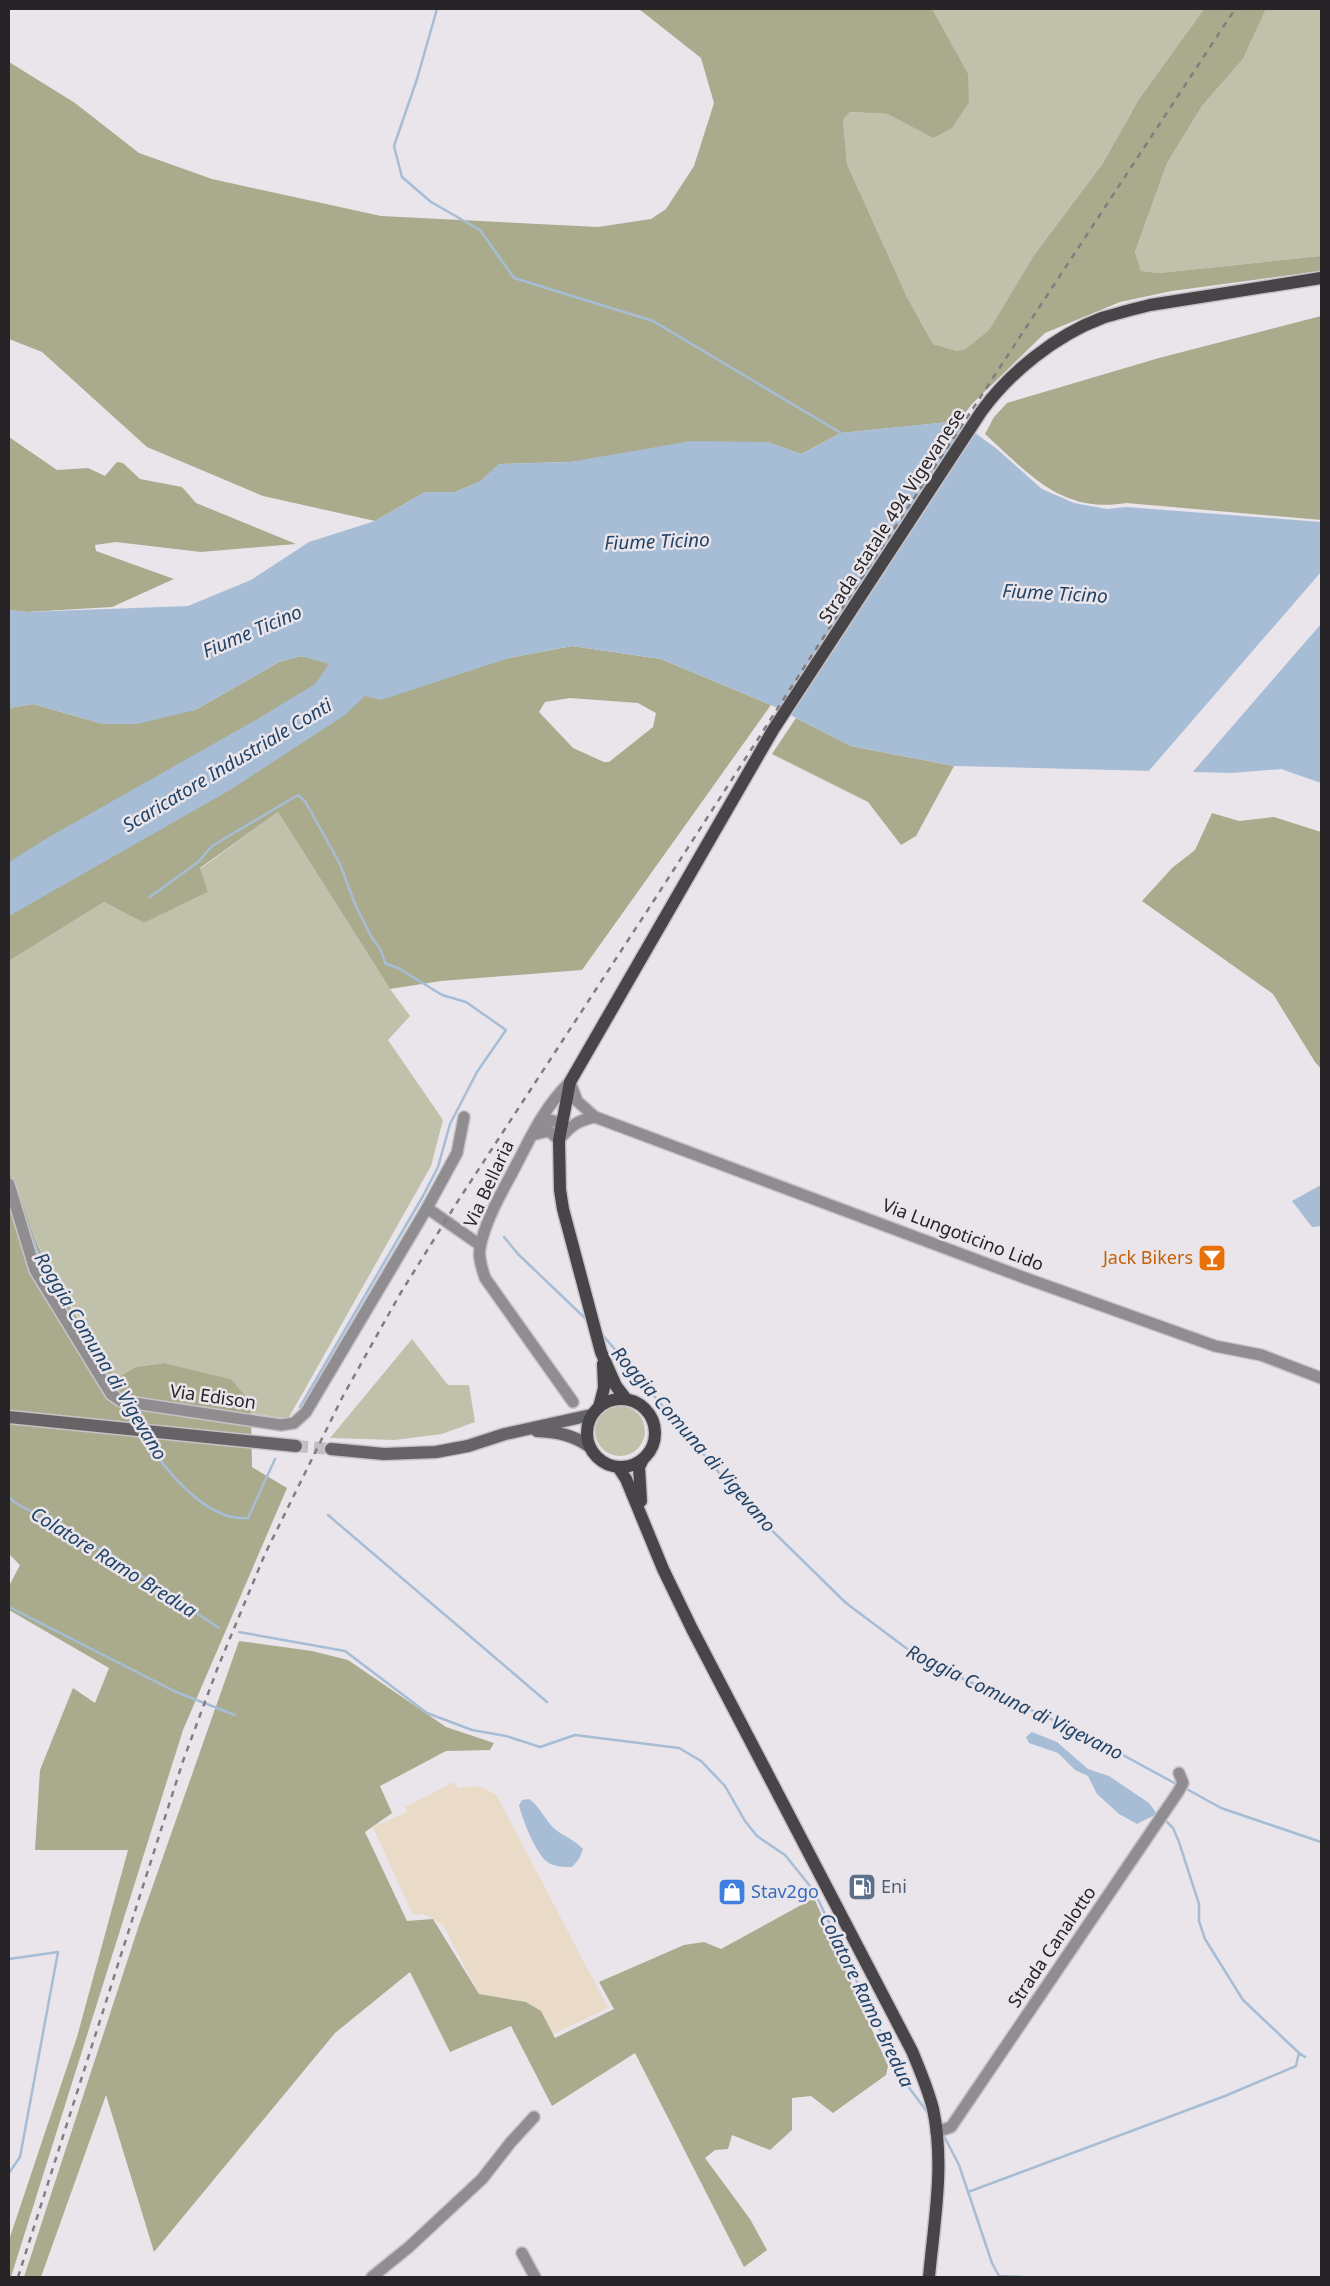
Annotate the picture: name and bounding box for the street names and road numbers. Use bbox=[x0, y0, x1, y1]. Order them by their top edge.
street label: Strada statale 494 Vigevanese bbox=[813, 403, 970, 628]
street label: Via Bellaria bbox=[457, 1136, 519, 1231]
street label: Via Lungoticino Lido bbox=[879, 1192, 1047, 1276]
street label: Via Edison bbox=[169, 1378, 258, 1414]
street label: Strada Canalotto bbox=[1002, 1881, 1101, 2012]

